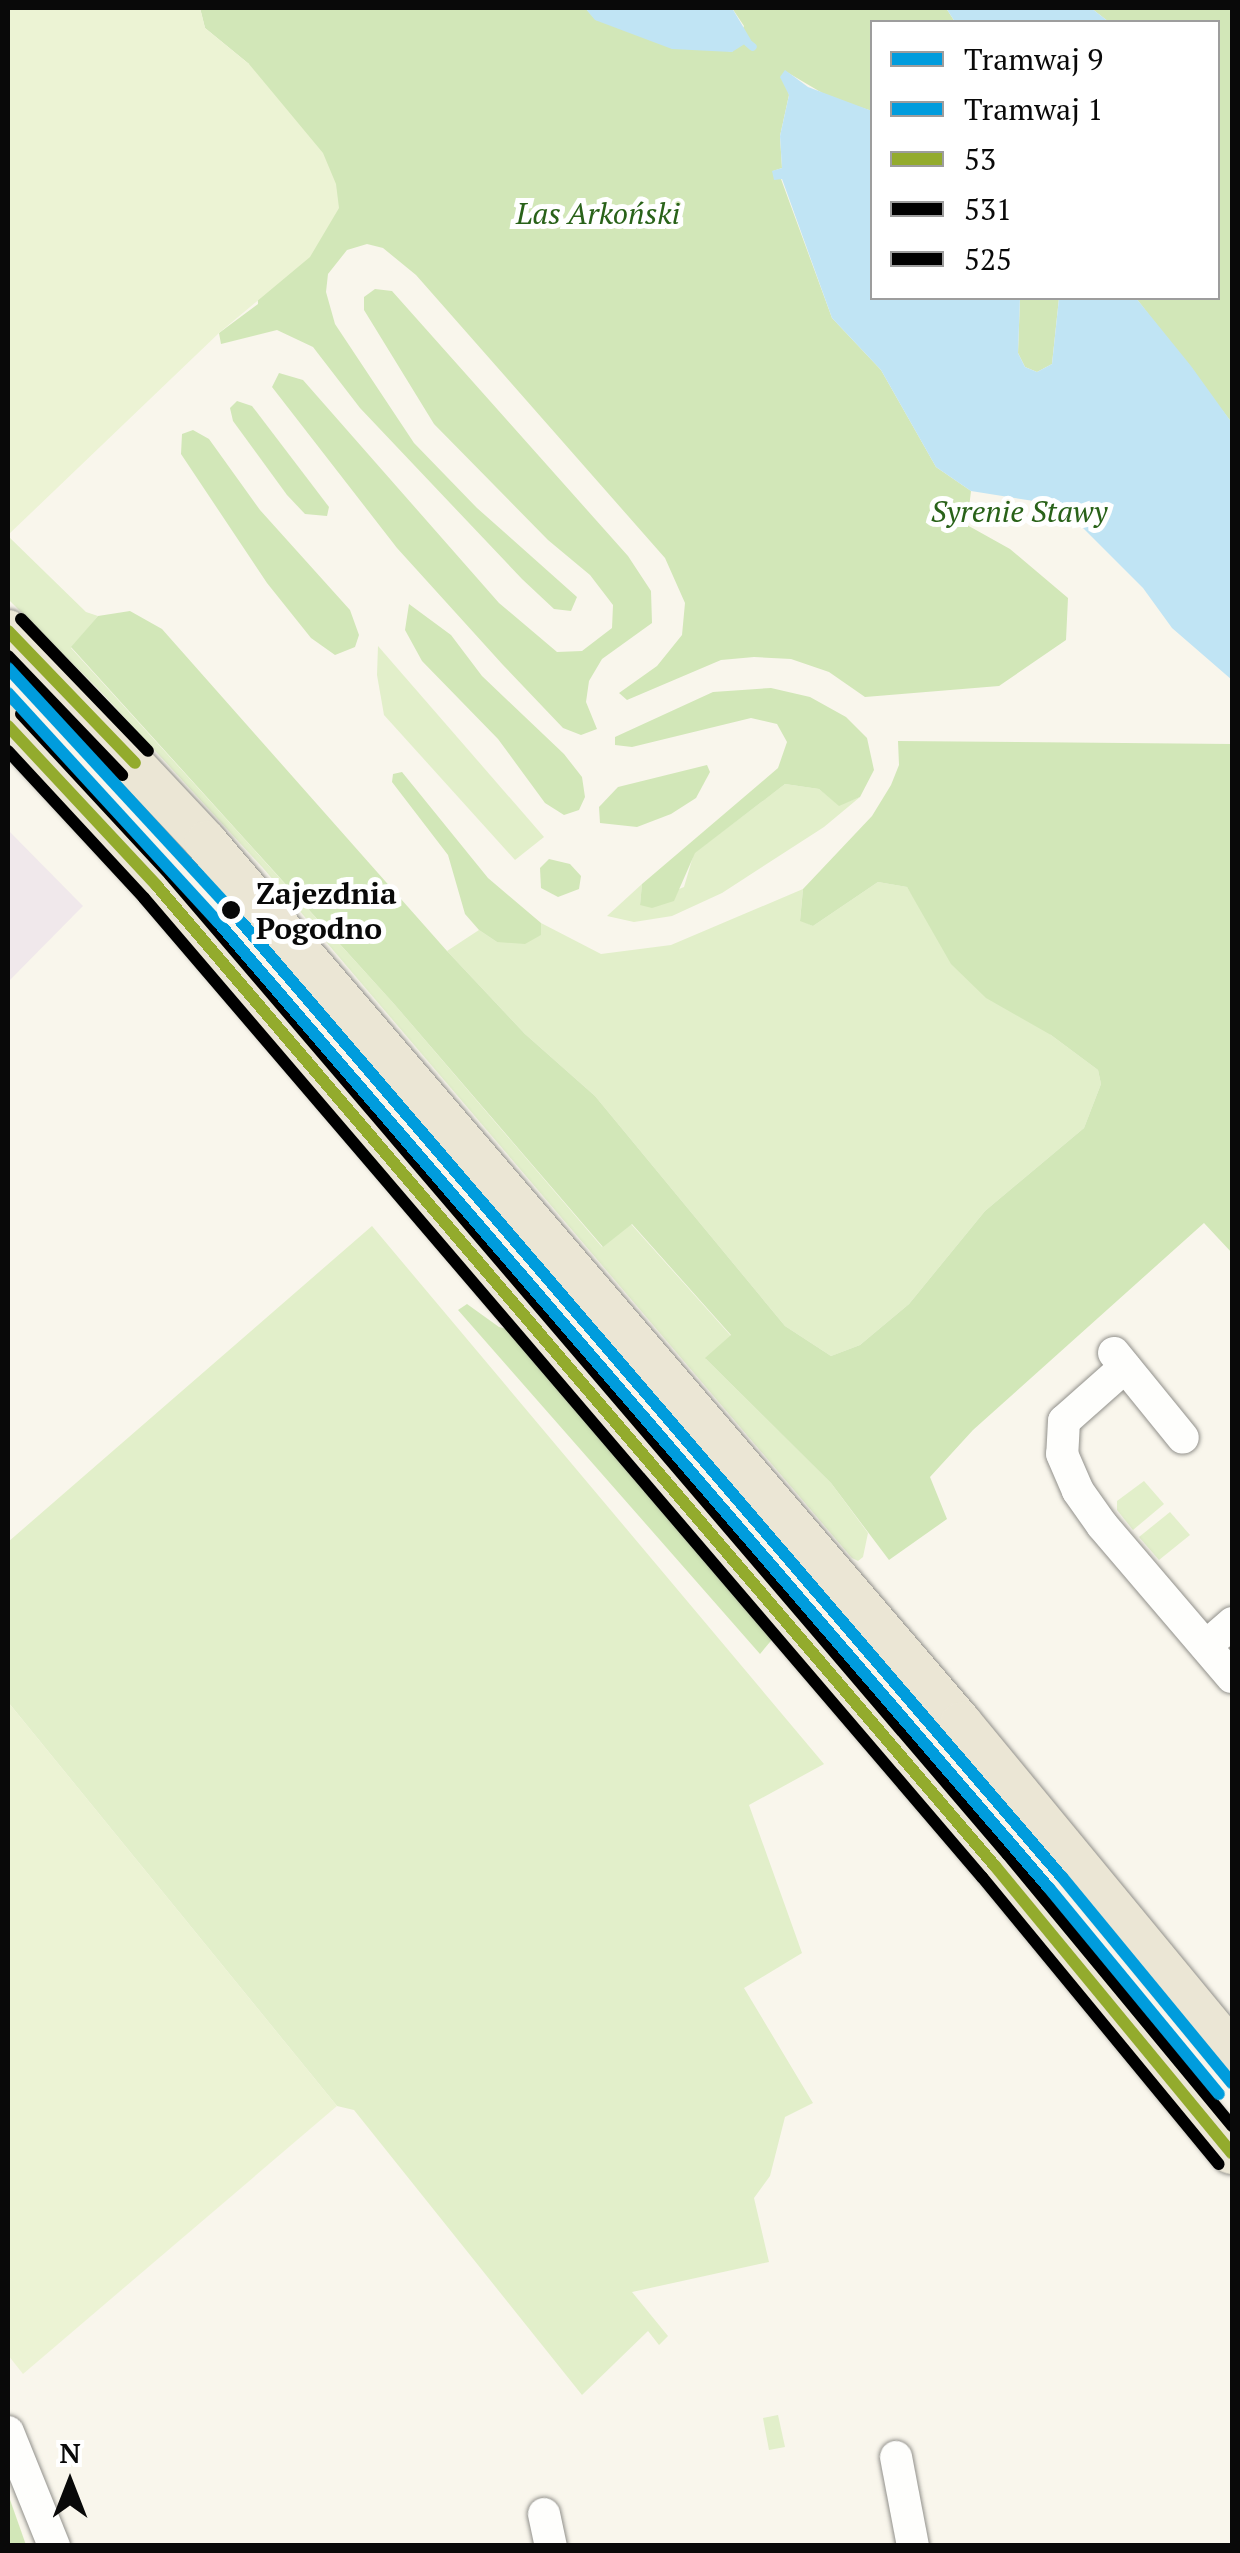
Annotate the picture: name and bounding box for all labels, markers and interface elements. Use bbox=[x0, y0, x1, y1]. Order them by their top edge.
legend bbox=[870, 20, 1220, 300]
text: Tramwaj 9 bbox=[964, 39, 1103, 79]
text: Tramwaj 1 bbox=[964, 89, 1103, 129]
text: 53 bbox=[964, 139, 996, 179]
text: 531 bbox=[964, 189, 1012, 229]
park label: Las Arkoński bbox=[516, 195, 680, 231]
text: 525 bbox=[964, 239, 1012, 279]
park label: Syrenie Stawy bbox=[931, 493, 1107, 529]
place label: Zajezdnia Pogodno bbox=[256, 875, 397, 946]
marker: Zajezdnia Pogodno bbox=[215, 894, 247, 926]
north arrow bbox=[20, 2433, 120, 2533]
text: N bbox=[59, 2434, 81, 2471]

